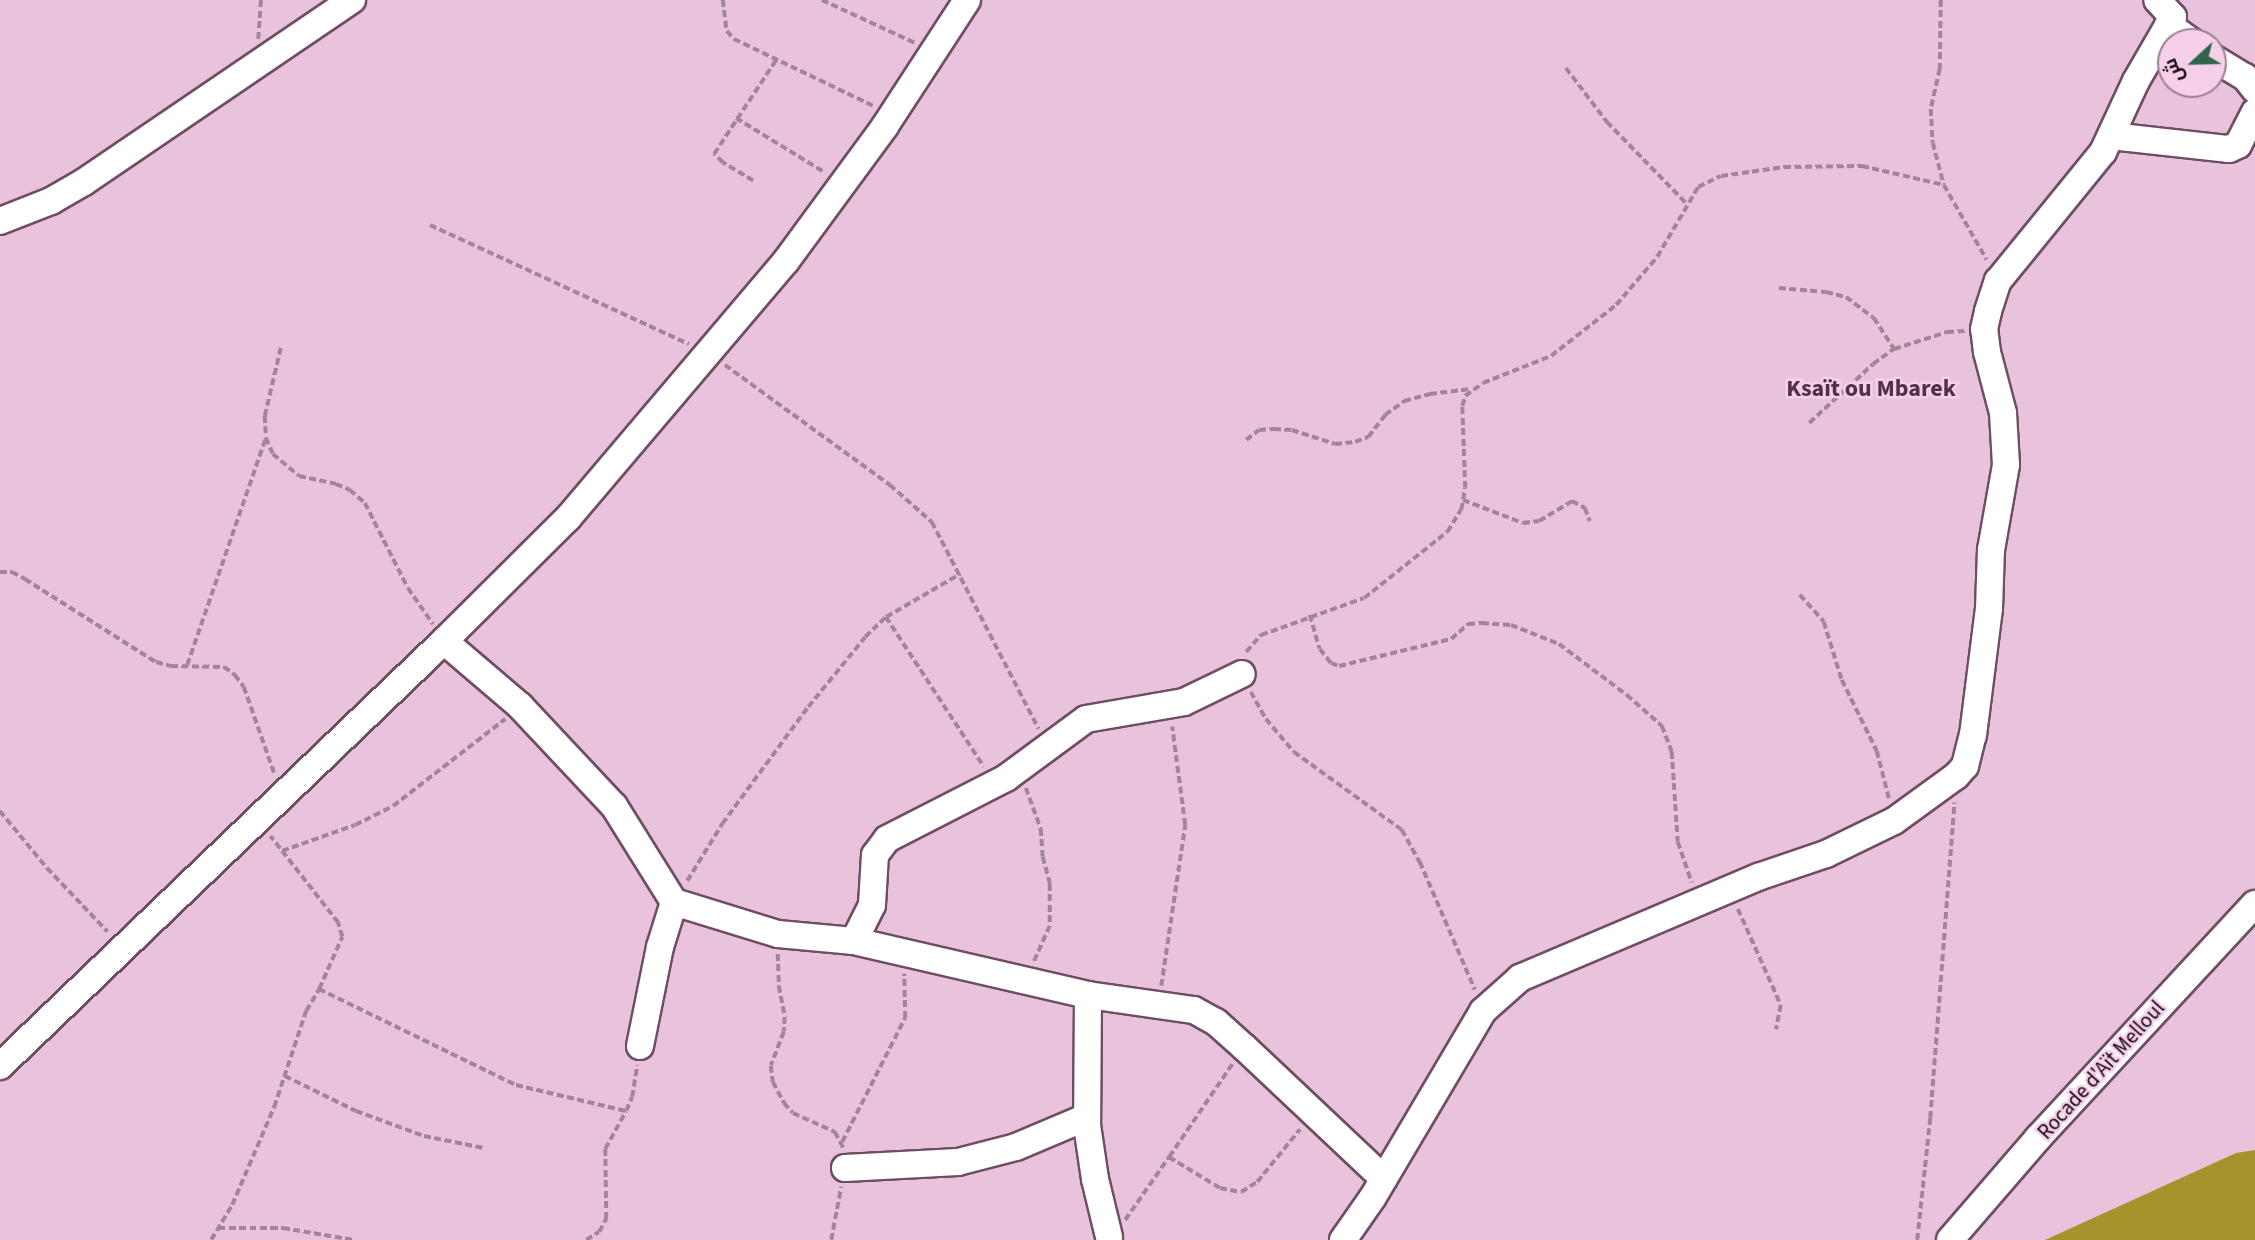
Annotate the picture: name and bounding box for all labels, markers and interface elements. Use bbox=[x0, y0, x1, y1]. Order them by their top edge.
north arrow bbox=[2157, 28, 2227, 98]
text: ش bbox=[2157, 54, 2191, 87]
district label: Ksaït ou Mbarek bbox=[1786, 375, 1956, 403]
street label: Rocade d'Aït Melloul bbox=[2032, 996, 2170, 1144]

